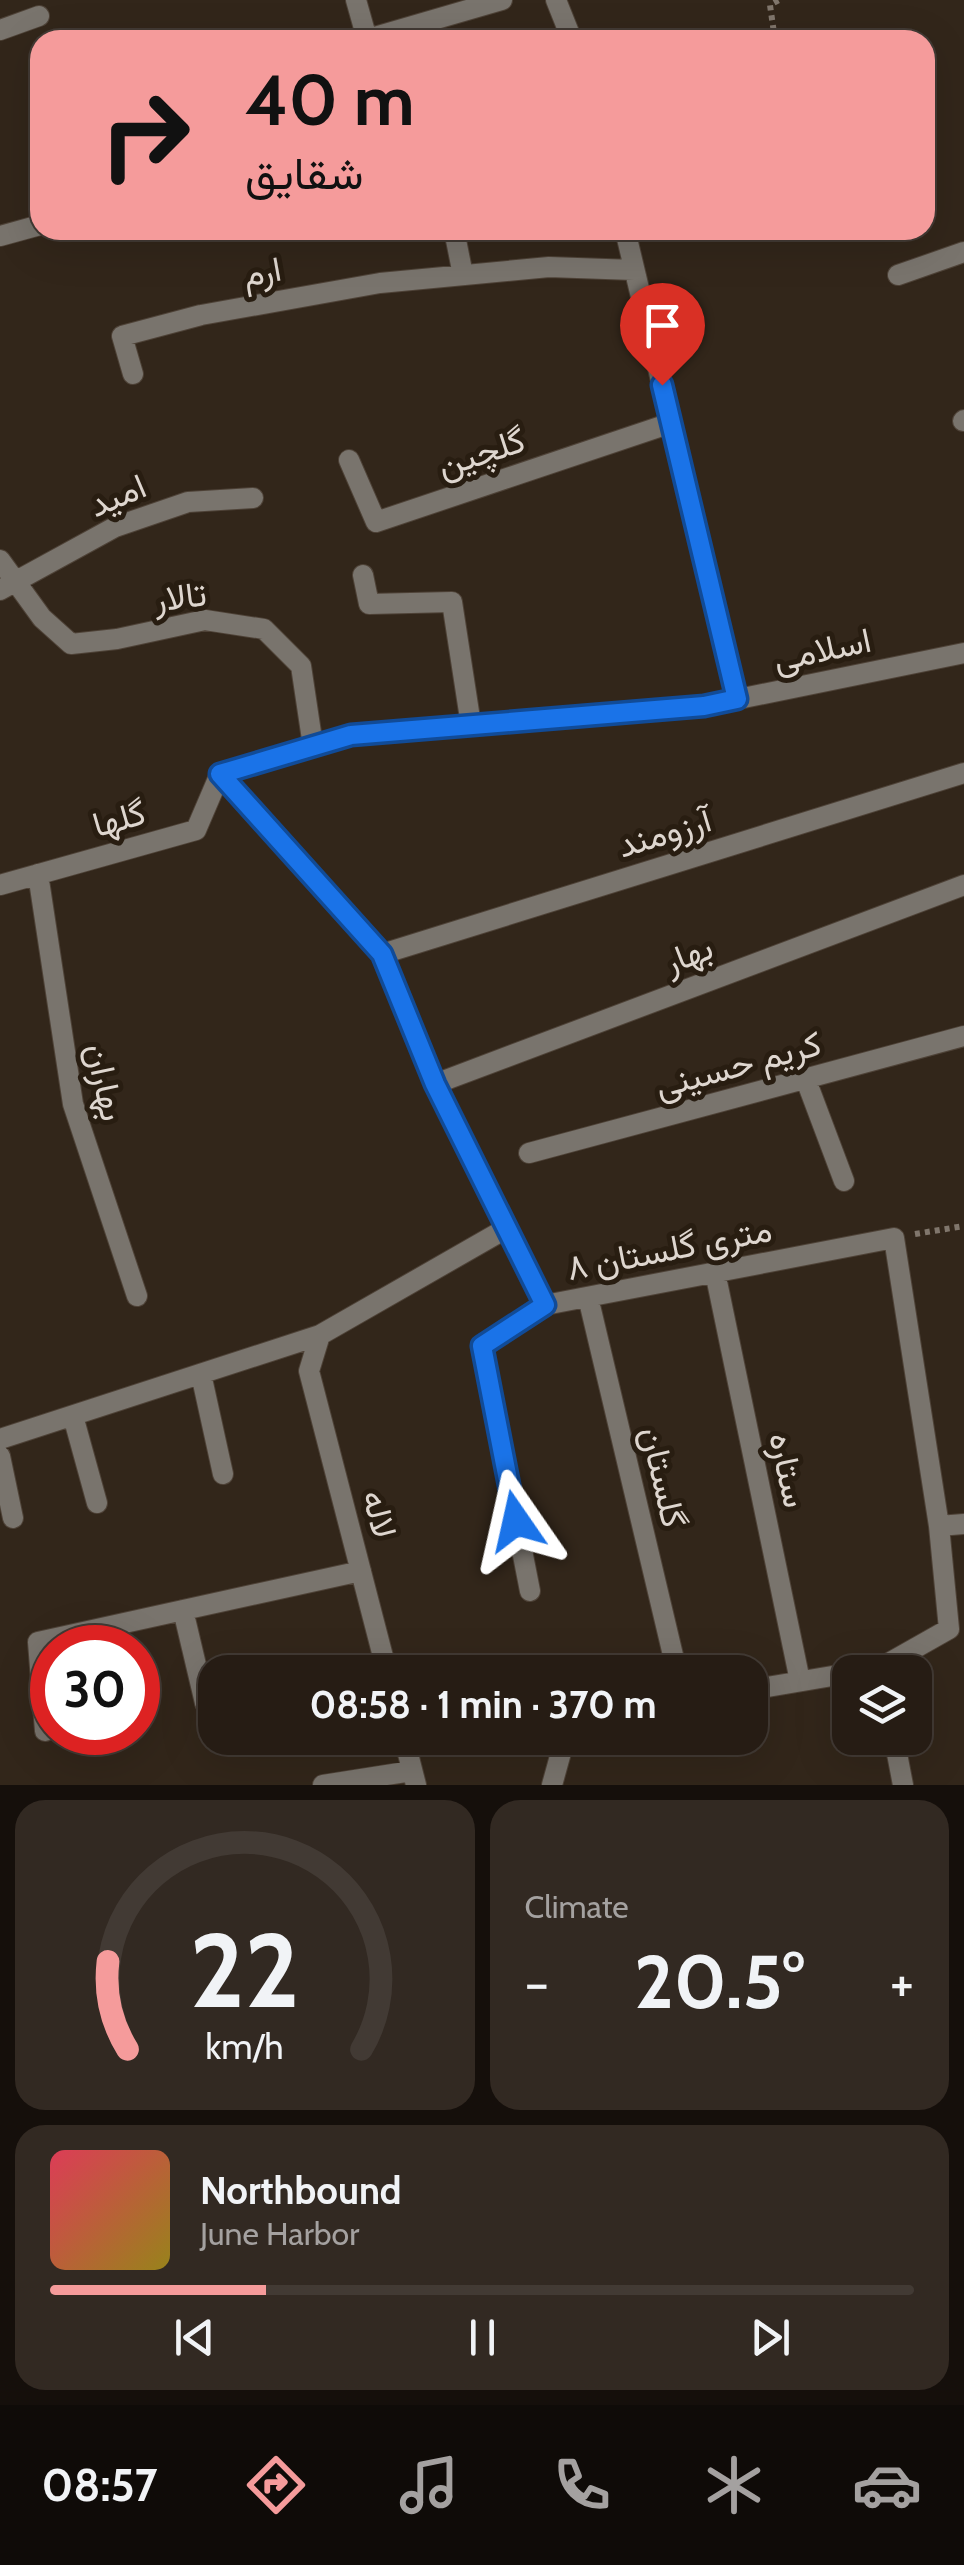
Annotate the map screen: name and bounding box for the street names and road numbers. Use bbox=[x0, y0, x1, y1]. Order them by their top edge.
street label: ارم bbox=[239, 247, 285, 297]
street label: گلچین bbox=[432, 418, 531, 489]
street label: امید bbox=[82, 464, 152, 526]
street label: تالار bbox=[150, 571, 209, 622]
street label: اسلامی bbox=[769, 618, 875, 680]
street label: گلها bbox=[87, 790, 151, 847]
street label: آرزومند bbox=[612, 797, 719, 868]
street label: بهار bbox=[657, 925, 719, 984]
street label: کریم حسینی bbox=[650, 1021, 826, 1109]
street label: بهاران bbox=[76, 1039, 135, 1125]
street label: ۸ متری گلستان bbox=[563, 1207, 776, 1290]
street label: گلستان bbox=[632, 1422, 696, 1532]
street label: ستاره bbox=[759, 1428, 818, 1512]
street label: لاله bbox=[353, 1485, 407, 1543]

